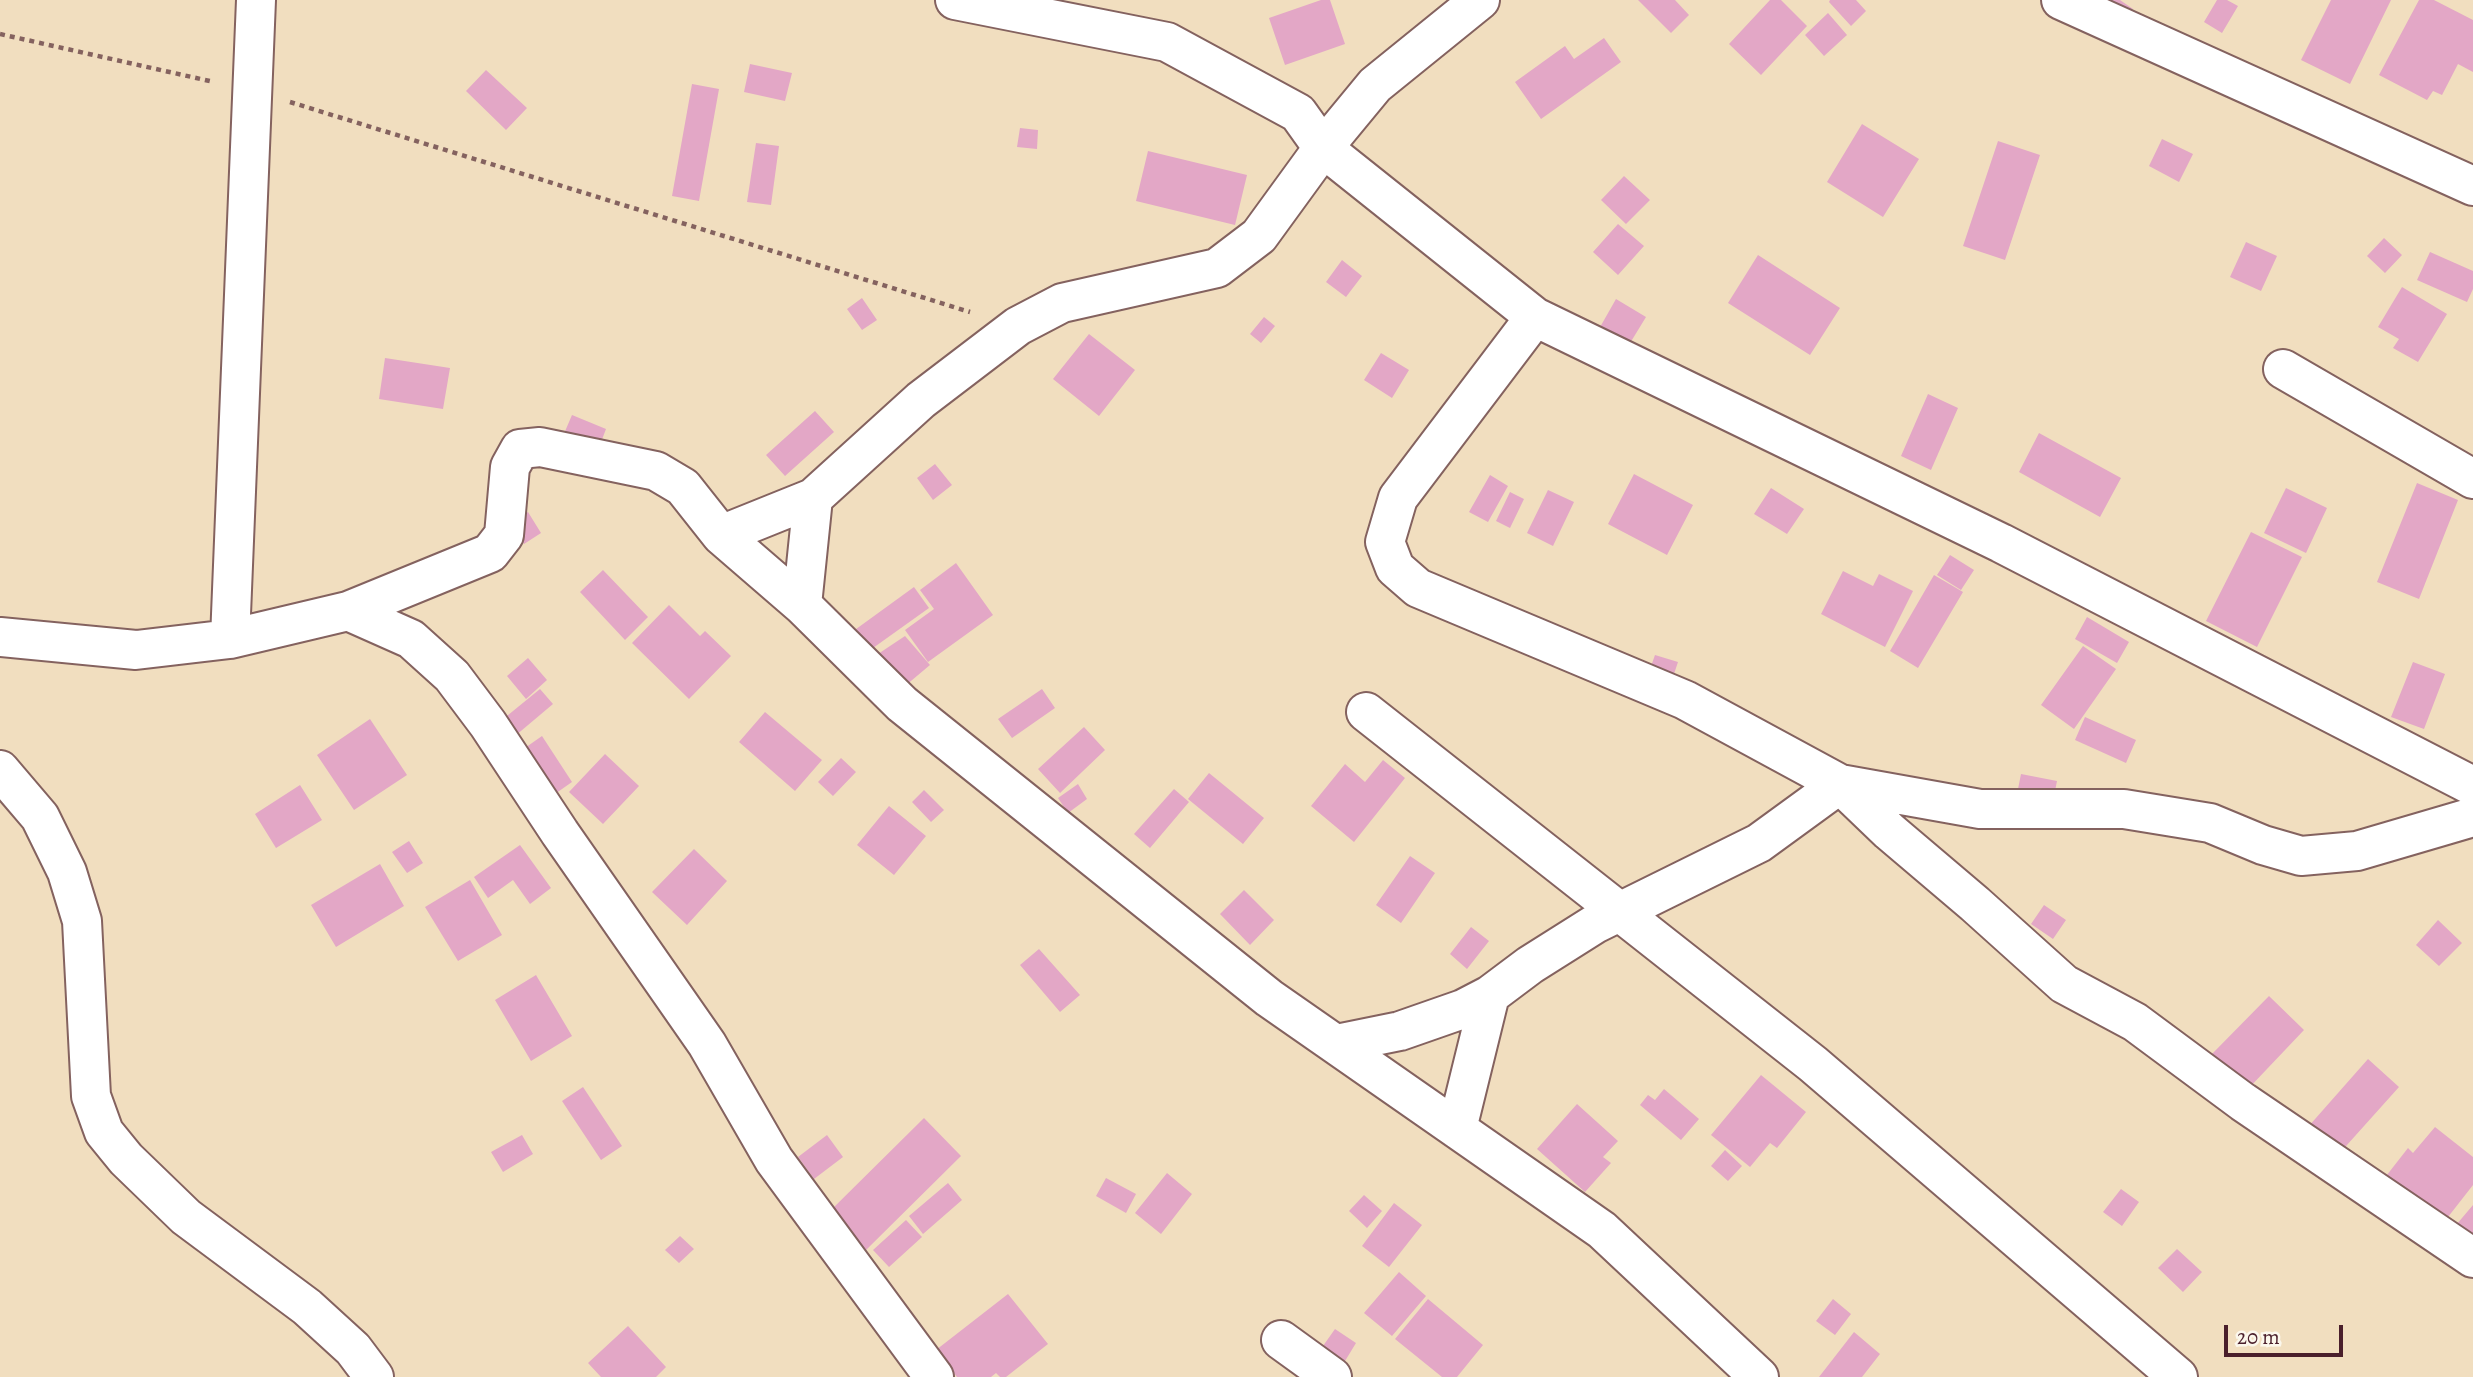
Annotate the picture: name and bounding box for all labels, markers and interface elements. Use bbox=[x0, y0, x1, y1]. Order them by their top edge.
scale bar bbox=[2228, 1310, 2347, 1354]
text: 20 m bbox=[2237, 1323, 2280, 1351]

